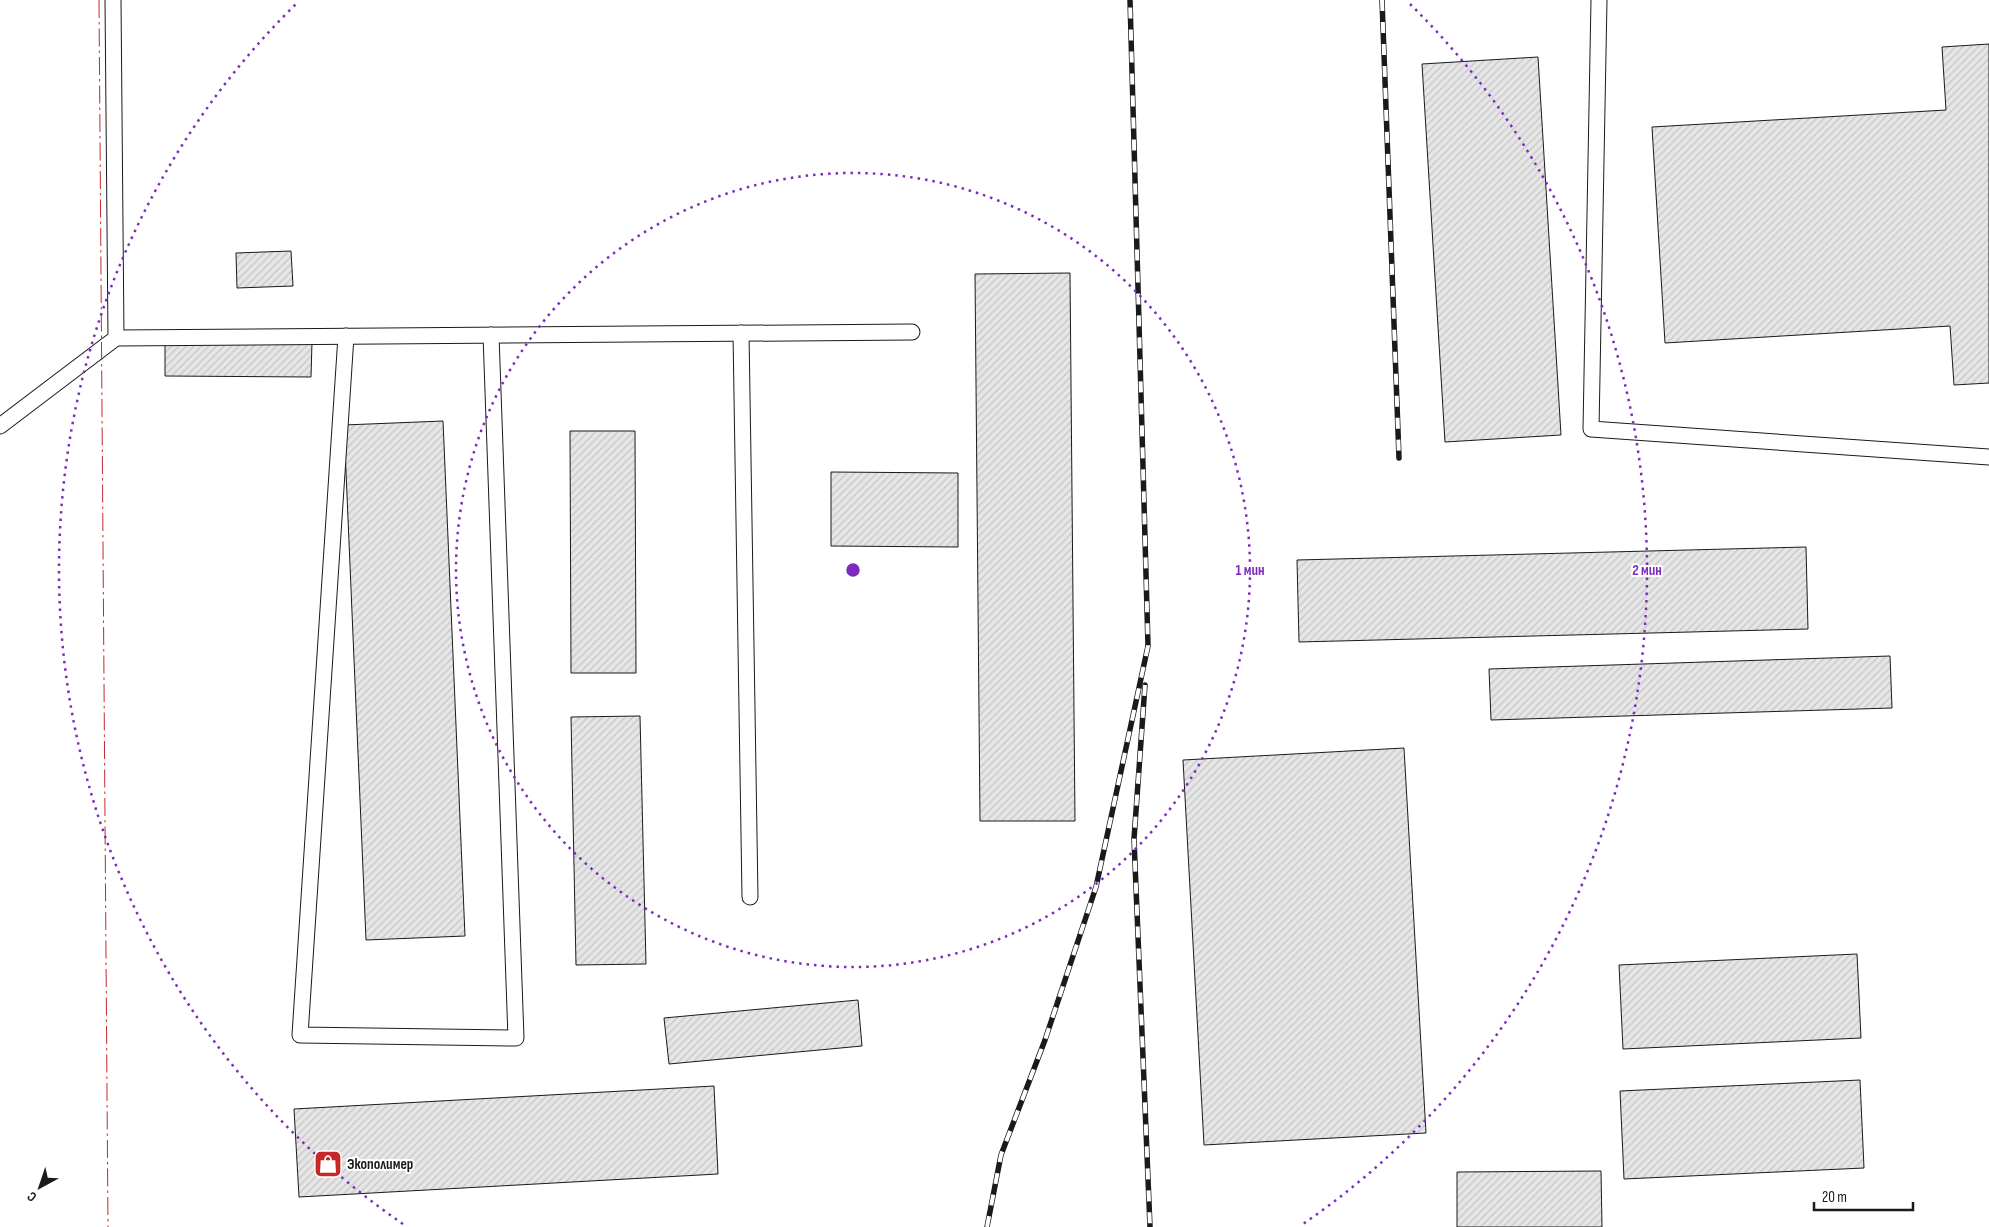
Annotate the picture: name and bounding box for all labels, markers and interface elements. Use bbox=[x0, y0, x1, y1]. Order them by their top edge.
centre of rings bbox=[844, 561, 862, 579]
text: 1 мин bbox=[1235, 561, 1265, 580]
text: 2 мин bbox=[1632, 561, 1662, 580]
shop icon: Экополимер bbox=[313, 1149, 343, 1179]
place label: Экополимер bbox=[347, 1155, 413, 1174]
north arrow bbox=[15, 1162, 65, 1212]
scale bar bbox=[1814, 1180, 1913, 1212]
text: С bbox=[24, 1188, 40, 1205]
text: 20 m bbox=[1822, 1188, 1847, 1207]

